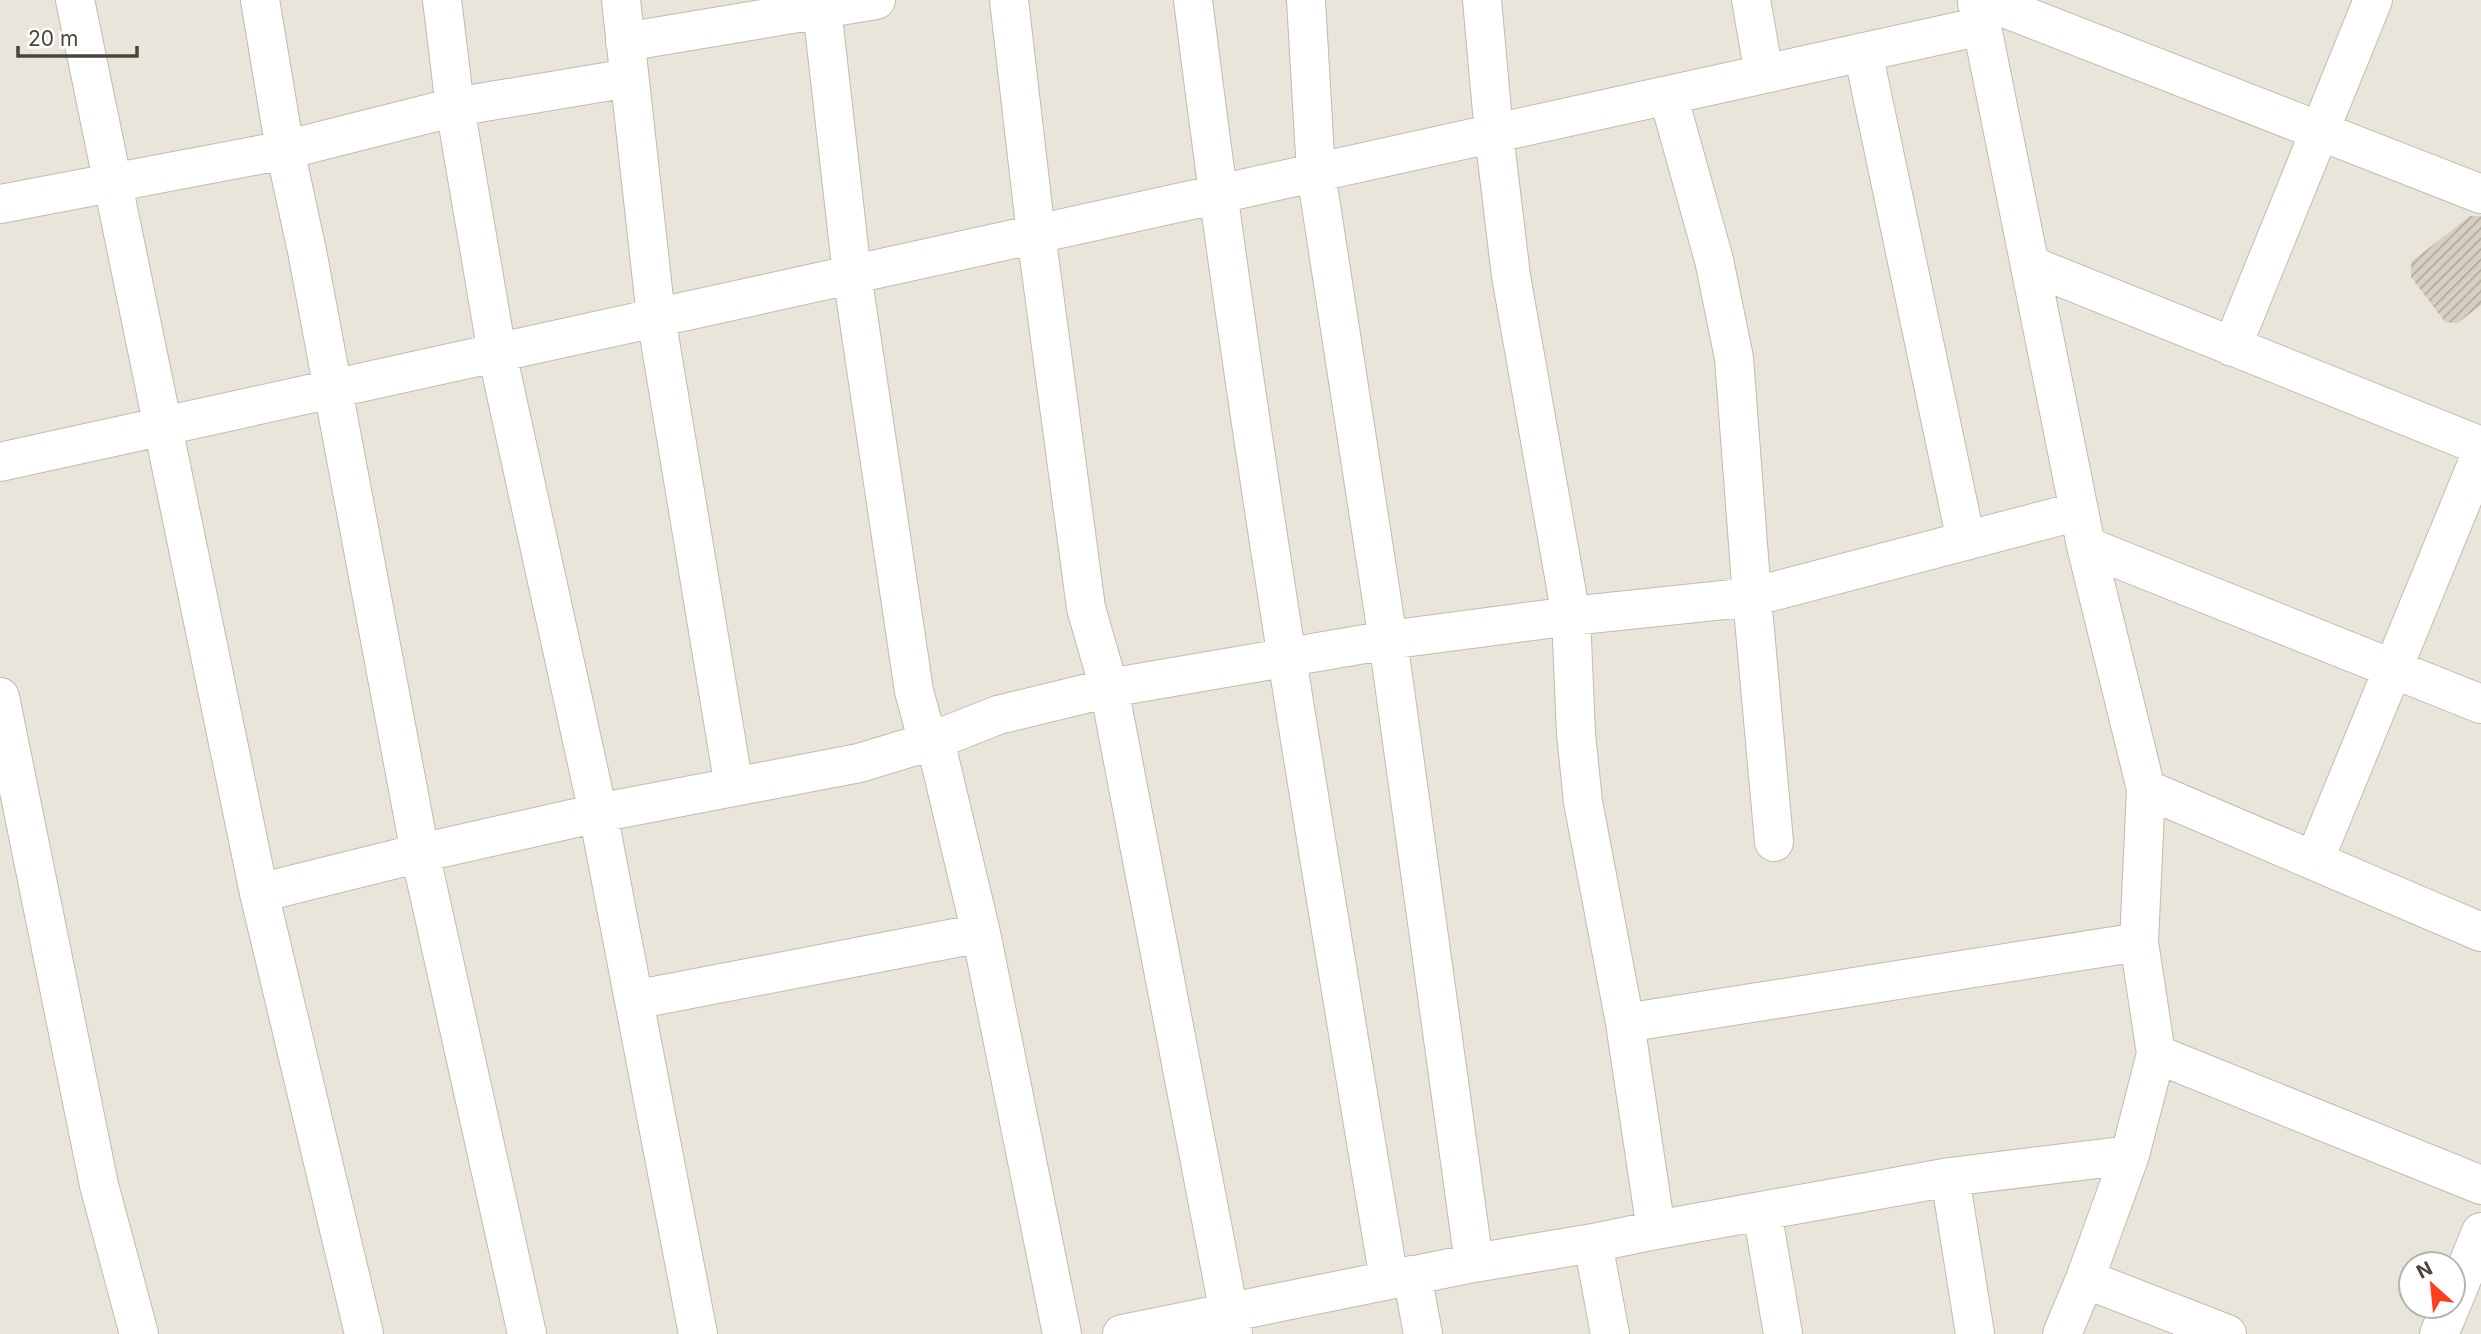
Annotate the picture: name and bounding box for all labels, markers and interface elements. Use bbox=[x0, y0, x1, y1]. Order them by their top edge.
scale bar bbox=[18, 14, 136, 58]
text: 20 m bbox=[28, 26, 78, 51]
north arrow bbox=[2397, 1250, 2467, 1320]
text: N bbox=[2413, 1257, 2436, 1284]

